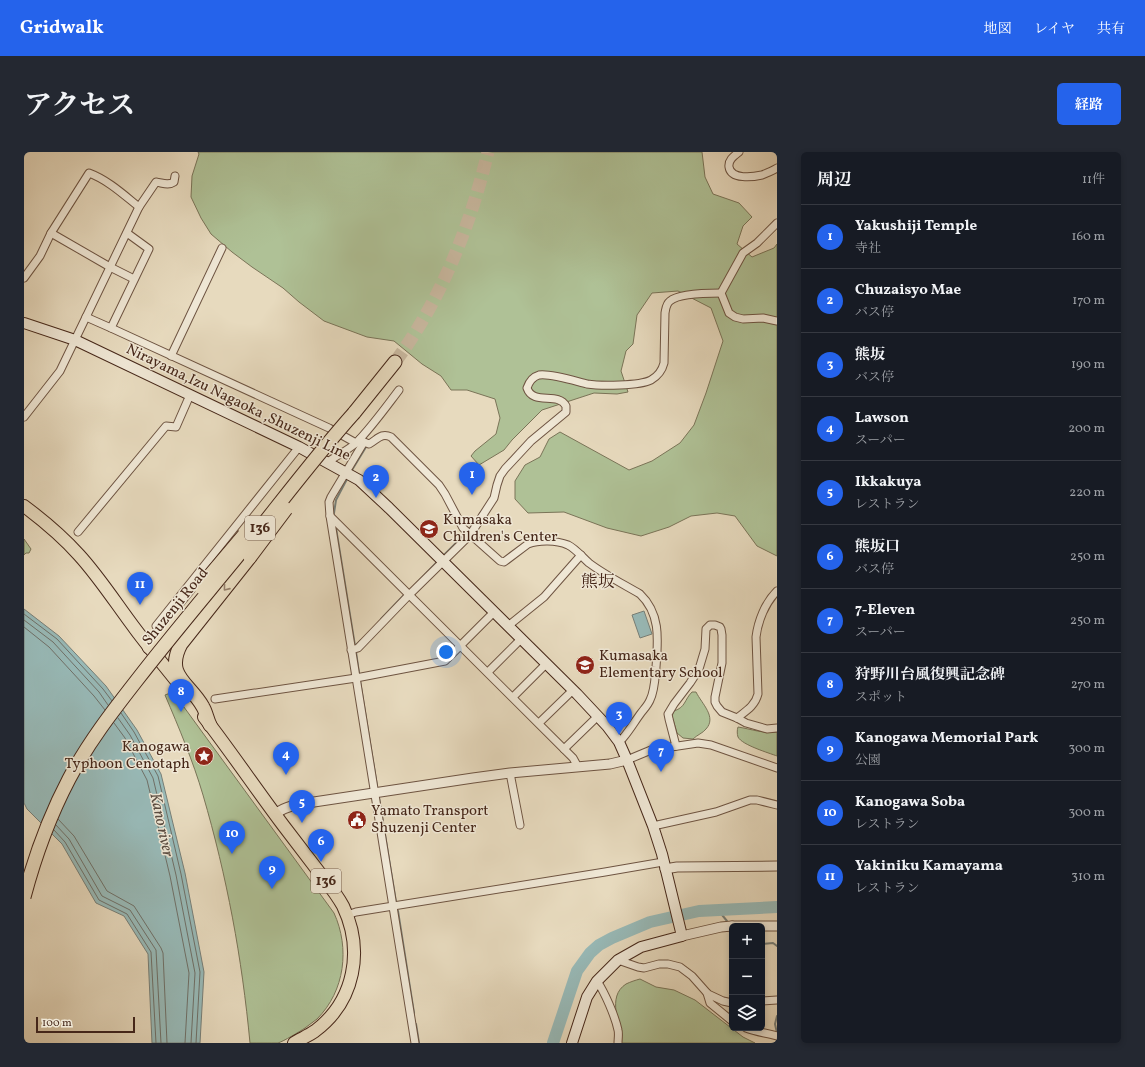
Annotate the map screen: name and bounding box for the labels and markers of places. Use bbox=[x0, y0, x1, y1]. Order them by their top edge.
pin: 1 bbox=[459, 462, 485, 495]
pin: 2 bbox=[363, 465, 389, 498]
place label: Kumasaka Children's Center bbox=[443, 510, 558, 548]
school or university icon: Kumasaka Children's Center bbox=[418, 518, 440, 540]
pin: 11 bbox=[127, 572, 153, 605]
place label: Kumasaka Elementary School bbox=[599, 646, 722, 684]
school or university icon: Kumasaka Elementary School bbox=[574, 654, 596, 676]
pin: 8 bbox=[168, 679, 194, 712]
pin: 3 bbox=[606, 702, 632, 735]
place label: Kanogawa Typhoon Cenotaph bbox=[65, 737, 190, 775]
pin: 7 bbox=[648, 739, 674, 772]
pin: 4 bbox=[273, 742, 299, 775]
place icon: Kanogawa Typhoon Cenotaph bbox=[193, 745, 215, 767]
pin: 5 bbox=[289, 790, 315, 823]
place label: Yamato Transport Shuzenji Center bbox=[371, 801, 489, 839]
public building icon: Yamato Transport Shuzenji Center bbox=[346, 809, 368, 831]
pin: 10 bbox=[219, 821, 245, 854]
pin: 6 bbox=[308, 829, 334, 862]
pin: 9 bbox=[259, 856, 285, 889]

